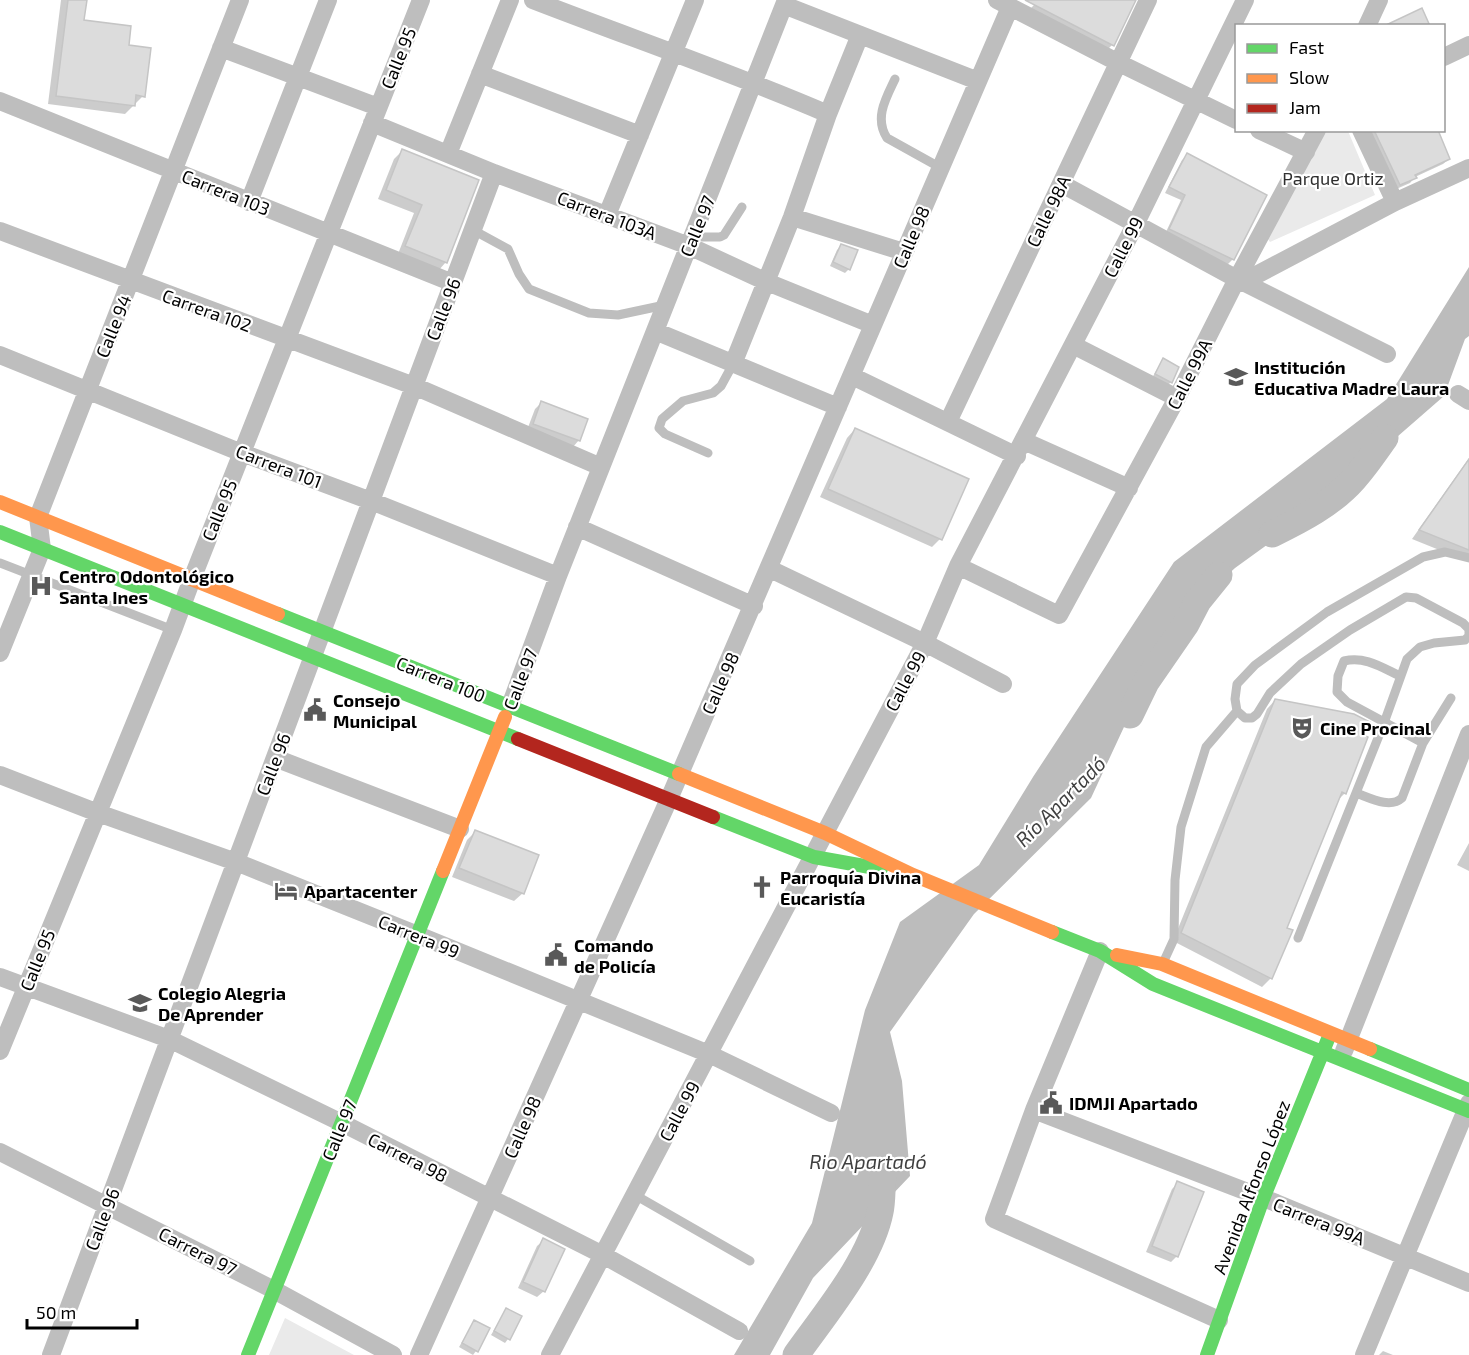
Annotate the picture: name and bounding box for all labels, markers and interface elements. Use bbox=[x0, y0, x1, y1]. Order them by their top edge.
street label: Calle 95 bbox=[376, 24, 420, 92]
legend bbox=[1235, 24, 1445, 132]
text: Fast bbox=[1289, 36, 1324, 58]
text: Slow bbox=[1289, 66, 1330, 88]
text: Jam bbox=[1289, 96, 1321, 118]
street label: Carrera 103 bbox=[179, 164, 273, 220]
park label: Parque Ortiz bbox=[1282, 167, 1384, 189]
street label: Calle 98A bbox=[1021, 171, 1075, 250]
street label: Carrera 103A bbox=[554, 186, 660, 244]
street label: Calle 97 bbox=[675, 192, 719, 260]
street label: Calle 98 bbox=[888, 202, 934, 272]
street label: Calle 99 bbox=[1098, 213, 1148, 281]
street label: Calle 96 bbox=[421, 275, 465, 343]
street label: Carrera 102 bbox=[159, 284, 255, 336]
street label: Calle 94 bbox=[90, 291, 136, 361]
street label: Calle 99A bbox=[1162, 334, 1216, 413]
place label: Institución Educativa Madre Laura bbox=[1254, 356, 1449, 399]
school or university icon: Institución Educativa Madre Laura bbox=[1223, 364, 1249, 390]
street label: Carrera 101 bbox=[233, 440, 325, 492]
street label: Calle 95 bbox=[197, 476, 241, 544]
place label: Centro Odontológico Santa Ines bbox=[59, 565, 234, 608]
hospital icon: Centro Odontológico Santa Ines bbox=[28, 573, 54, 599]
street label: Calle 97 bbox=[498, 645, 542, 713]
street label: Calle 99 bbox=[880, 647, 930, 715]
street label: Calle 98 bbox=[697, 648, 743, 718]
street label: Carrera 100 bbox=[393, 651, 489, 707]
place label: Consejo Municipal bbox=[333, 689, 417, 732]
public building icon: Consejo Municipal bbox=[302, 697, 328, 723]
theatre icon: Cine Procinal bbox=[1289, 715, 1315, 741]
place label: Cine Procinal bbox=[1320, 717, 1431, 739]
street label: Calle 96 bbox=[251, 730, 295, 798]
water label: Río Apartadó bbox=[1010, 751, 1110, 851]
place label: Parroquía Divina Eucaristía bbox=[780, 866, 921, 909]
church icon: Parroquía Divina Eucaristía bbox=[749, 874, 775, 900]
hotel icon: Apartacenter bbox=[273, 878, 299, 904]
place label: Apartacenter bbox=[304, 880, 418, 902]
street label: Carrera 99 bbox=[375, 910, 463, 962]
street label: Calle 95 bbox=[15, 926, 59, 994]
place label: Comando de Policía bbox=[574, 934, 656, 977]
public building icon: Comando de Policía bbox=[543, 942, 569, 968]
place label: Colegio Alegria De Aprender bbox=[158, 982, 286, 1025]
school or university icon: Colegio Alegria De Aprender bbox=[127, 990, 153, 1016]
street label: Calle 99 bbox=[654, 1077, 704, 1145]
public building icon: IDMJI Apartado bbox=[1038, 1090, 1064, 1116]
street label: Calle 98 bbox=[499, 1092, 545, 1162]
place label: IDMJI Apartado bbox=[1069, 1092, 1198, 1114]
street label: Calle 97 bbox=[317, 1096, 361, 1164]
street label: Avenida Alfonso López bbox=[1208, 1097, 1294, 1277]
street label: Carrera 98 bbox=[365, 1128, 451, 1186]
water label: Rio Apartadó bbox=[809, 1149, 927, 1173]
street label: Calle 96 bbox=[80, 1185, 124, 1253]
street label: Carrera 99A bbox=[1270, 1193, 1369, 1250]
street label: Carrera 97 bbox=[155, 1222, 241, 1280]
scale bar bbox=[27, 1292, 136, 1330]
text: 50 m bbox=[36, 1301, 76, 1323]

